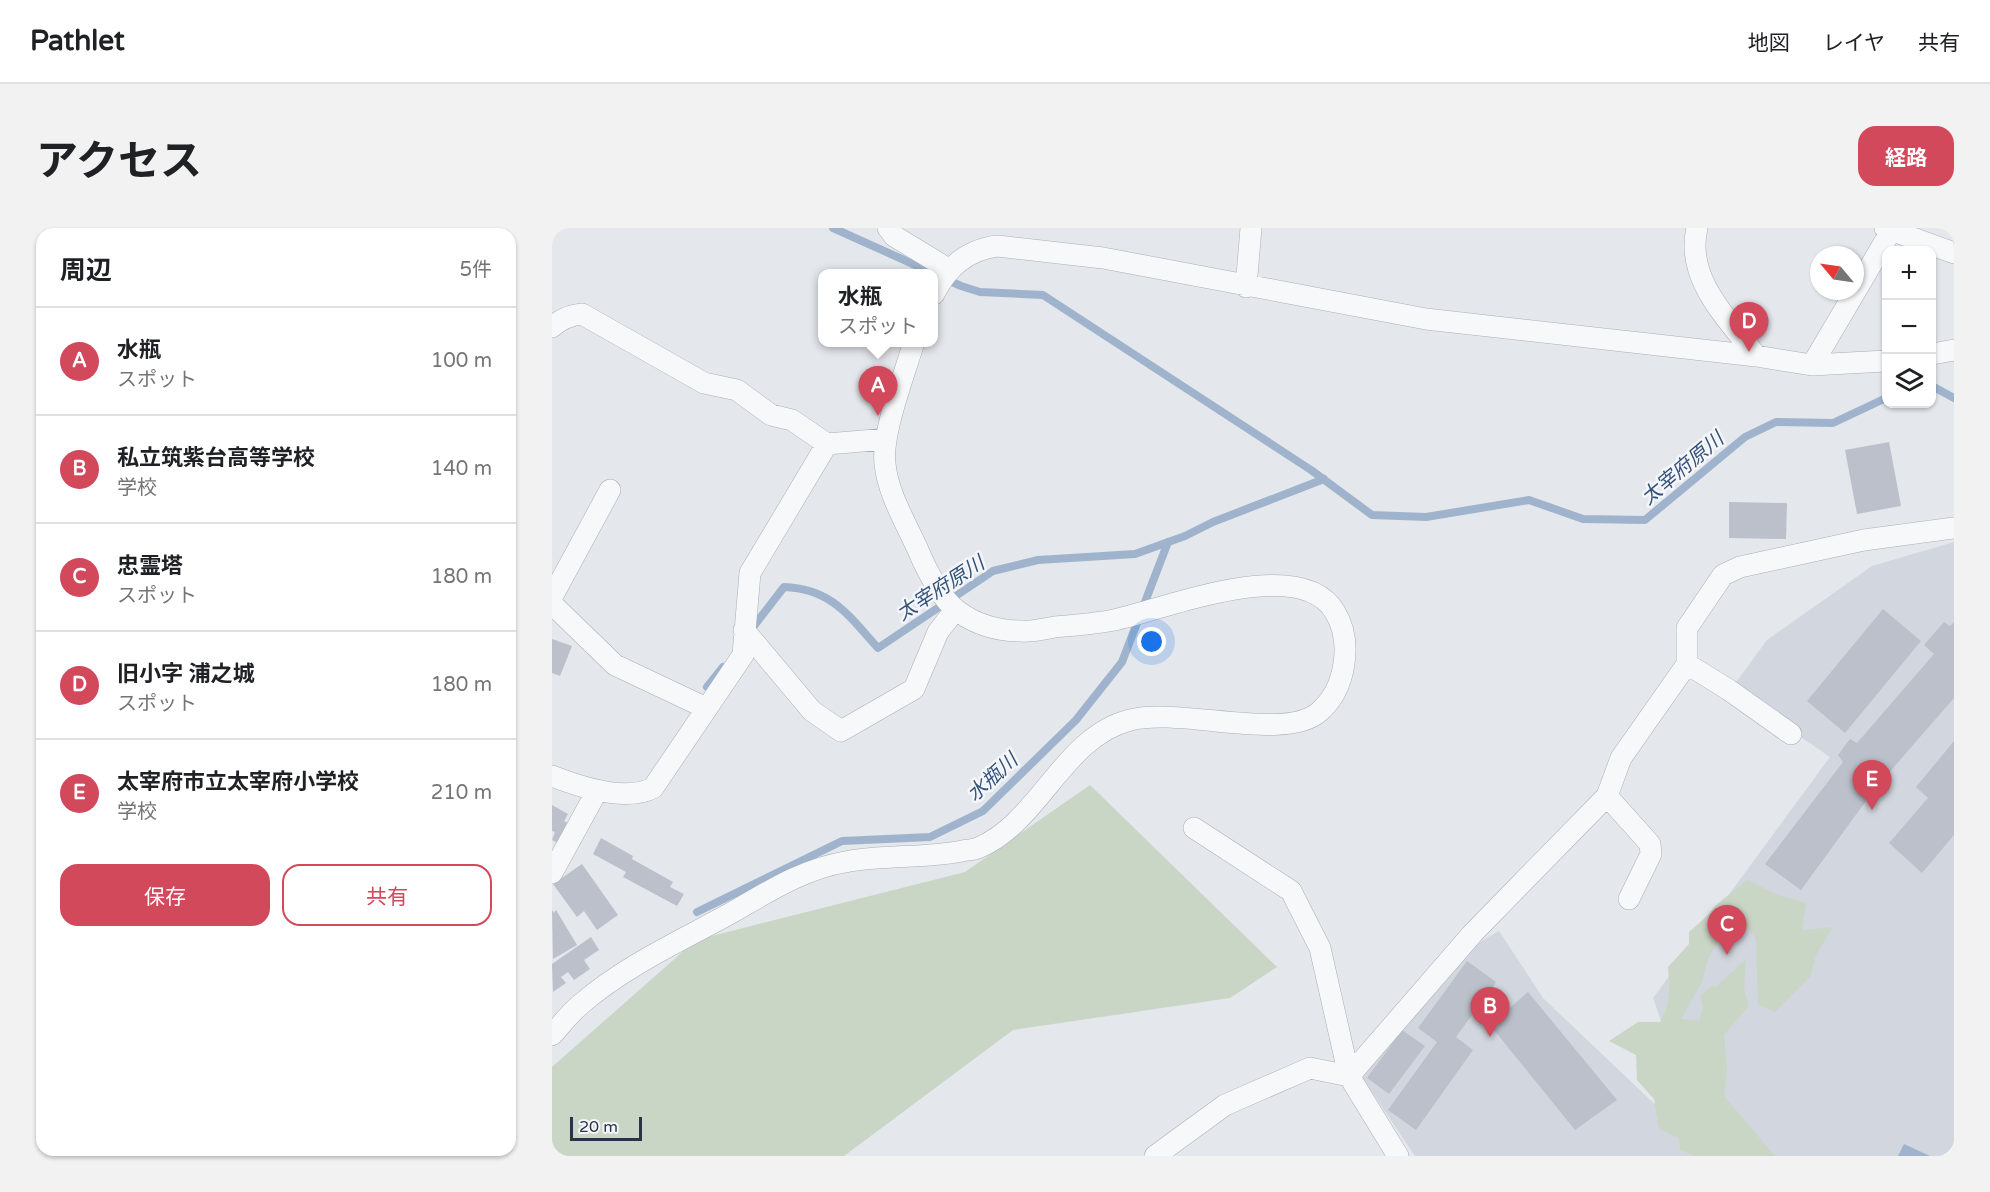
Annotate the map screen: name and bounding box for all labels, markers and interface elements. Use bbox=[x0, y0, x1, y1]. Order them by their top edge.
text: Pathlet bbox=[30, 24, 125, 58]
text: 地図 bbox=[1748, 31, 1790, 56]
text: レイヤ bbox=[1823, 31, 1885, 56]
text: 共有 bbox=[1918, 31, 1960, 56]
button: 経路 bbox=[1858, 126, 1954, 186]
text: アクセス bbox=[36, 136, 202, 187]
north arrow bbox=[1810, 246, 1864, 300]
map controls bbox=[1882, 246, 1936, 408]
button: + bbox=[1882, 246, 1936, 300]
text: 周辺 bbox=[60, 255, 112, 286]
text: 5件 bbox=[459, 258, 492, 282]
popup bbox=[818, 269, 938, 347]
text: 水瓶 bbox=[838, 284, 882, 310]
button: − bbox=[1882, 300, 1936, 354]
pin: D bbox=[1730, 302, 1768, 352]
text: スポット bbox=[838, 315, 918, 339]
text: 水瓶 bbox=[117, 337, 161, 363]
text: A bbox=[72, 349, 87, 373]
text: 100 m bbox=[431, 349, 492, 373]
button: layers bbox=[1882, 354, 1936, 408]
pin: A bbox=[858, 366, 898, 416]
text: スポット bbox=[117, 368, 197, 392]
water label: 太宰府原川 bbox=[1637, 426, 1730, 510]
text: 私立筑紫台高等学校 bbox=[117, 445, 315, 471]
text: B bbox=[73, 457, 86, 481]
text: 140 m bbox=[431, 457, 492, 481]
text: 学校 bbox=[117, 476, 157, 500]
water label: 太宰府原川 bbox=[892, 550, 991, 626]
text: 忠霊塔 bbox=[117, 553, 183, 579]
text: C bbox=[73, 565, 86, 589]
text: 180 m bbox=[431, 565, 492, 589]
text: スポット bbox=[117, 584, 197, 608]
your location bbox=[1137, 627, 1166, 656]
text: 旧小字 浦之城 bbox=[117, 661, 255, 687]
text: D bbox=[72, 673, 87, 697]
text: 180 m bbox=[431, 673, 492, 697]
text: スポット bbox=[117, 692, 197, 716]
water label: 水瓶川 bbox=[962, 747, 1024, 807]
pin: E bbox=[1852, 760, 1892, 810]
text: 太宰府市立太宰府小学校 bbox=[117, 769, 359, 795]
text: E bbox=[73, 781, 86, 805]
text: 210 m bbox=[431, 781, 492, 805]
text: 学校 bbox=[117, 800, 157, 824]
button: 保存 bbox=[60, 864, 270, 926]
button: 共有 bbox=[282, 864, 492, 926]
pin: C bbox=[1708, 906, 1746, 955]
pin: B bbox=[1470, 988, 1510, 1037]
scale bar bbox=[570, 1114, 642, 1142]
text: 20 m bbox=[579, 1117, 618, 1137]

